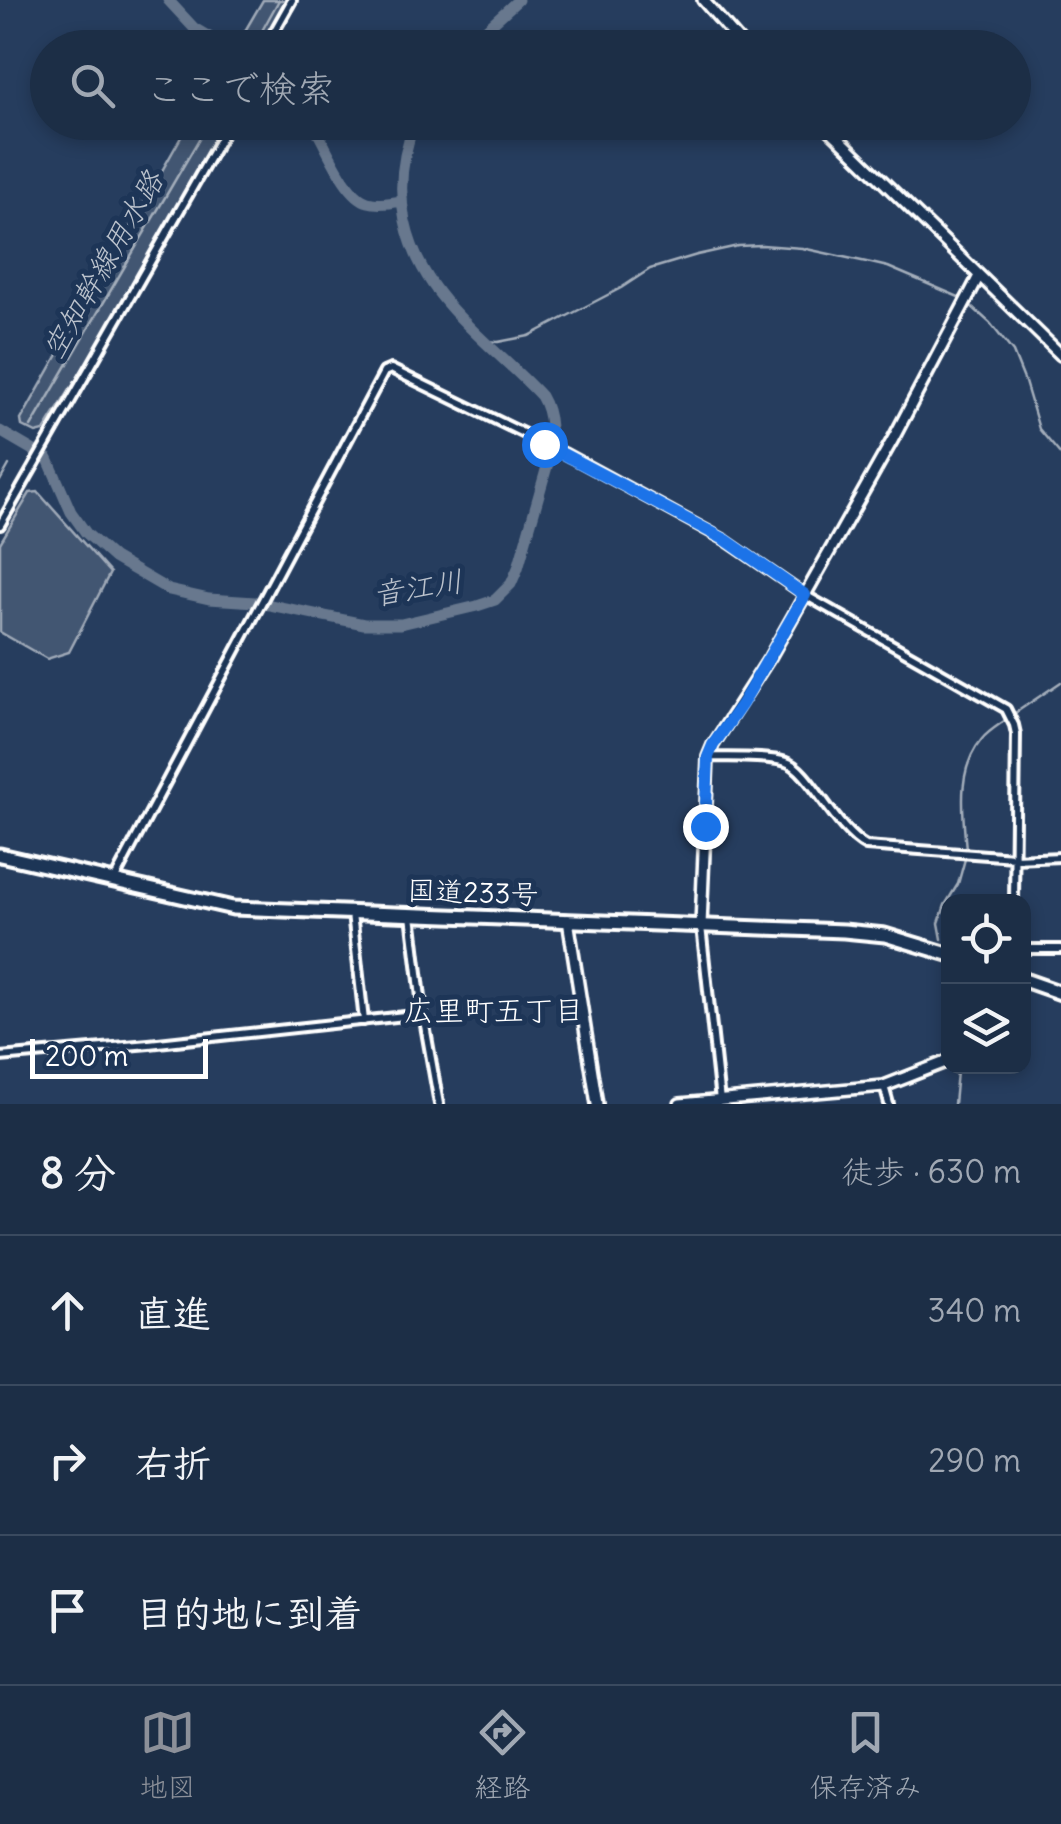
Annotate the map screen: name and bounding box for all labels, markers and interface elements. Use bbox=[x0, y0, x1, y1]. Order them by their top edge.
search box bbox=[30, 30, 1031, 140]
icon: search bbox=[65, 58, 120, 113]
text: ここで検索 bbox=[145, 65, 335, 112]
water label: 空知幹線用水路 bbox=[33, 162, 172, 365]
route start bbox=[522, 422, 568, 468]
water label: 音江川 bbox=[370, 561, 465, 613]
route end bbox=[683, 804, 729, 850]
street label: 国道233号 bbox=[407, 872, 539, 912]
map controls bbox=[941, 894, 1031, 1074]
button: locate bbox=[941, 894, 1031, 984]
button: layers bbox=[941, 984, 1031, 1074]
district label: 広里町五丁目 bbox=[404, 991, 584, 1029]
scale bar bbox=[30, 1034, 208, 1078]
text: 200 m bbox=[45, 1038, 128, 1074]
text: 8 分 bbox=[40, 1147, 116, 1199]
text: 徒歩 · 630 m bbox=[841, 1151, 1021, 1192]
icon: ahead bbox=[40, 1283, 95, 1338]
text: 直進 bbox=[135, 1290, 211, 1337]
text: 340 m bbox=[928, 1290, 1021, 1331]
icon: right bbox=[40, 1433, 95, 1488]
text: 右折 bbox=[135, 1440, 211, 1487]
text: 290 m bbox=[928, 1440, 1021, 1481]
icon: arrive bbox=[40, 1583, 95, 1638]
text: 目的地に到着 bbox=[135, 1590, 363, 1637]
tab: 地図 bbox=[139, 1705, 196, 1805]
tab: 経路 bbox=[474, 1705, 531, 1805]
tab: 保存済み bbox=[809, 1705, 922, 1805]

